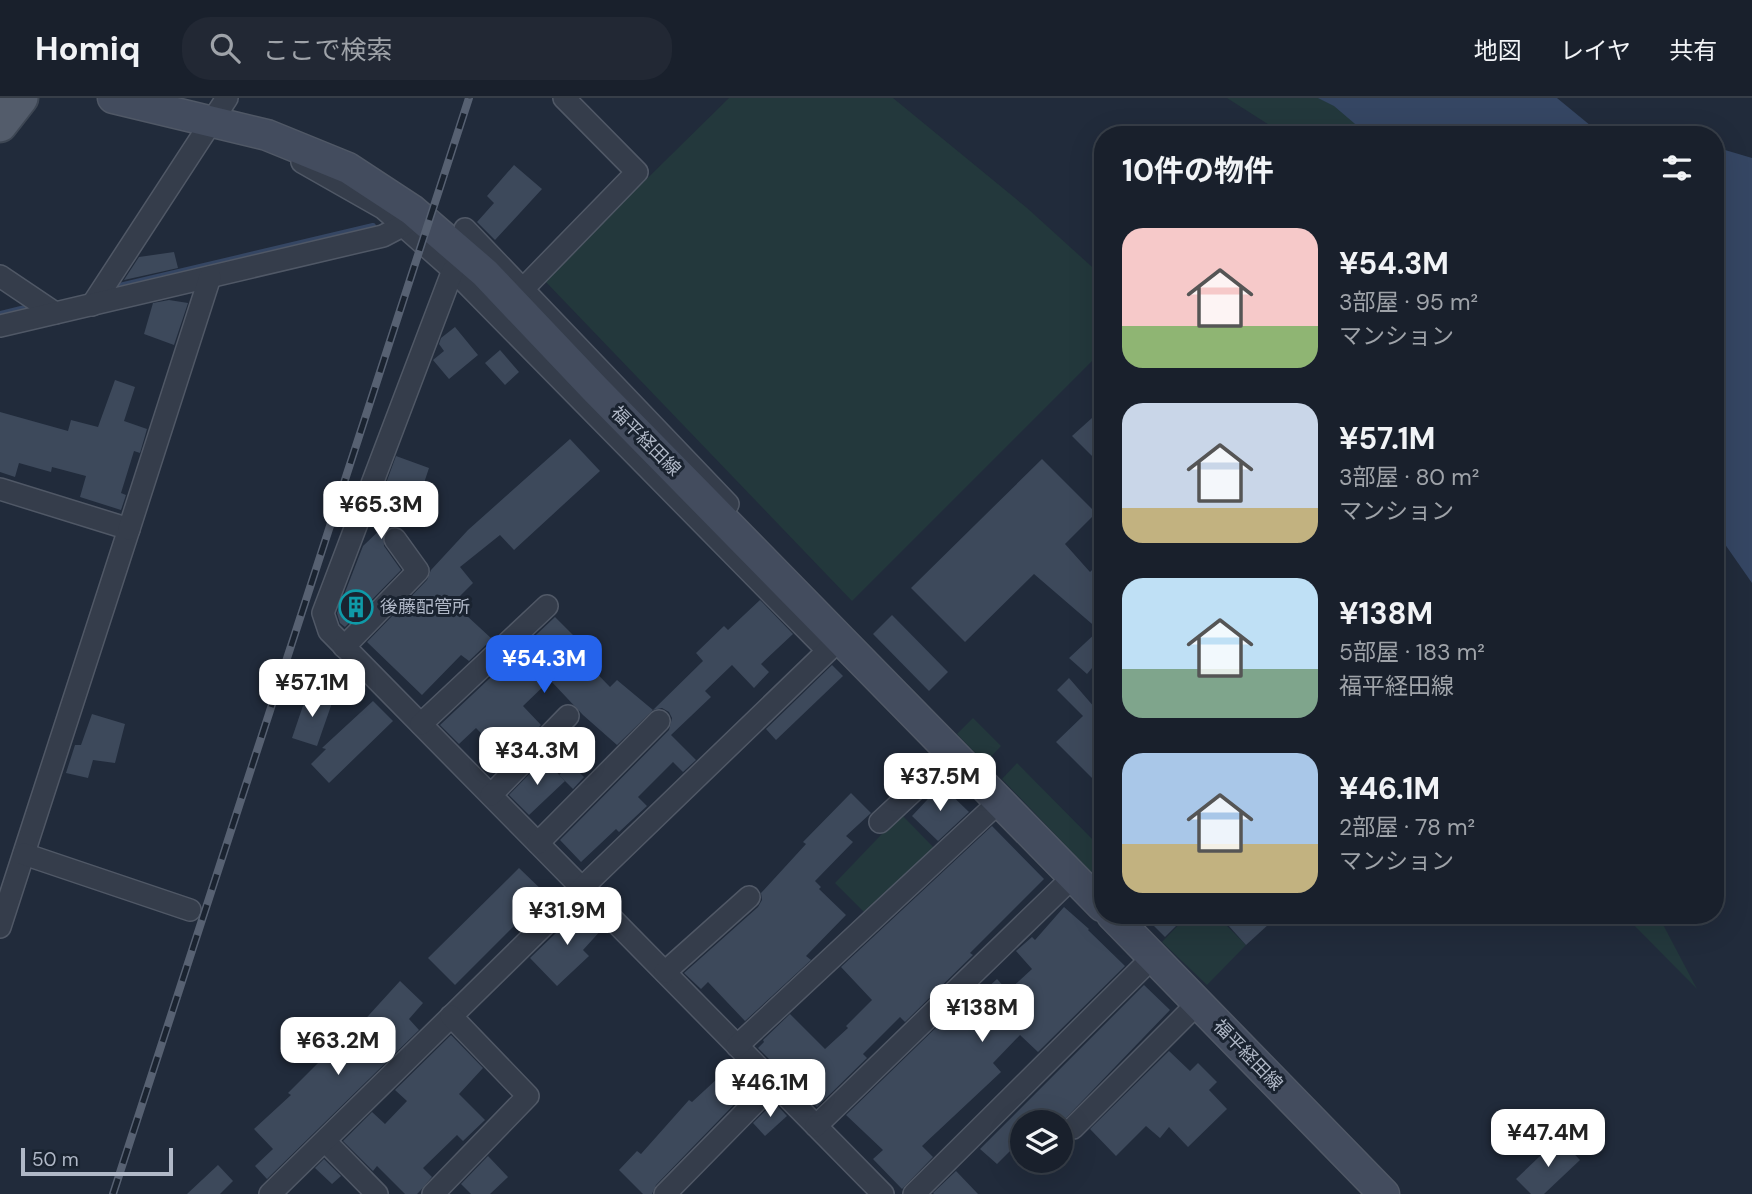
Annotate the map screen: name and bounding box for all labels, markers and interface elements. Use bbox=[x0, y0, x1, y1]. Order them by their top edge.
search box bbox=[182, 17, 672, 80]
text: Homiq bbox=[35, 27, 140, 70]
icon: search bbox=[206, 29, 244, 67]
text: ここで検索 bbox=[262, 33, 392, 67]
text: 地図 bbox=[1474, 35, 1522, 66]
text: レイヤ bbox=[1560, 35, 1631, 66]
text: 共有 bbox=[1669, 35, 1717, 66]
icon: filters bbox=[1658, 149, 1696, 187]
text: 10件の物件 bbox=[1122, 151, 1274, 190]
text: ¥54.3M bbox=[1339, 244, 1449, 283]
icon: home bbox=[1178, 256, 1262, 340]
text: 3部屋 · 95 m² bbox=[1339, 287, 1478, 317]
text: マンション bbox=[1339, 321, 1454, 351]
street label: 福平経田線 bbox=[606, 401, 686, 481]
text: ¥57.1M bbox=[1339, 419, 1435, 458]
icon: home bbox=[1178, 431, 1262, 515]
text: 3部屋 · 80 m² bbox=[1339, 462, 1479, 492]
pin: ¥65.3M bbox=[324, 482, 438, 541]
text: ¥65.3M bbox=[339, 489, 423, 519]
text: マンション bbox=[1339, 496, 1454, 526]
building icon: 後藤配管所 bbox=[337, 588, 375, 626]
text: ¥138M bbox=[1339, 594, 1433, 633]
place label: 後藤配管所 bbox=[380, 595, 470, 619]
icon: home bbox=[1178, 606, 1262, 690]
pin: ¥54.3M bbox=[487, 636, 601, 695]
text: 5部屋 · 183 m² bbox=[1339, 637, 1485, 667]
text: ¥54.3M bbox=[502, 643, 586, 673]
pin: ¥57.1M bbox=[255, 660, 369, 719]
text: ¥57.1M bbox=[275, 667, 349, 697]
text: 福平経田線 bbox=[1339, 671, 1454, 701]
pin: ¥34.3M bbox=[480, 728, 594, 787]
text: ¥34.3M bbox=[495, 735, 579, 765]
pin: ¥37.5M bbox=[883, 754, 997, 813]
text: ¥37.5M bbox=[900, 761, 980, 791]
text: ¥46.1M bbox=[1339, 769, 1440, 808]
icon: home bbox=[1178, 781, 1262, 865]
text: 2部屋 · 78 m² bbox=[1339, 812, 1475, 842]
text: マンション bbox=[1339, 846, 1454, 876]
pin: ¥31.9M bbox=[510, 888, 624, 947]
text: ¥31.9M bbox=[528, 895, 606, 925]
pin: ¥138M bbox=[933, 984, 1031, 1044]
text: ¥138M bbox=[946, 992, 1018, 1022]
street label: 福平経田線 bbox=[1208, 1014, 1288, 1096]
pin: ¥63.2M bbox=[281, 1018, 395, 1077]
text: ¥63.2M bbox=[297, 1025, 379, 1055]
pin: ¥46.1M bbox=[713, 1060, 827, 1119]
text: ¥46.1M bbox=[731, 1067, 809, 1097]
map controls bbox=[1010, 1110, 1073, 1173]
button: layers bbox=[1010, 1110, 1073, 1173]
pin: ¥47.4M bbox=[1491, 1110, 1605, 1169]
text: ¥47.4M bbox=[1507, 1117, 1589, 1147]
scale bar bbox=[21, 1145, 173, 1177]
text: 50 m bbox=[32, 1147, 79, 1172]

